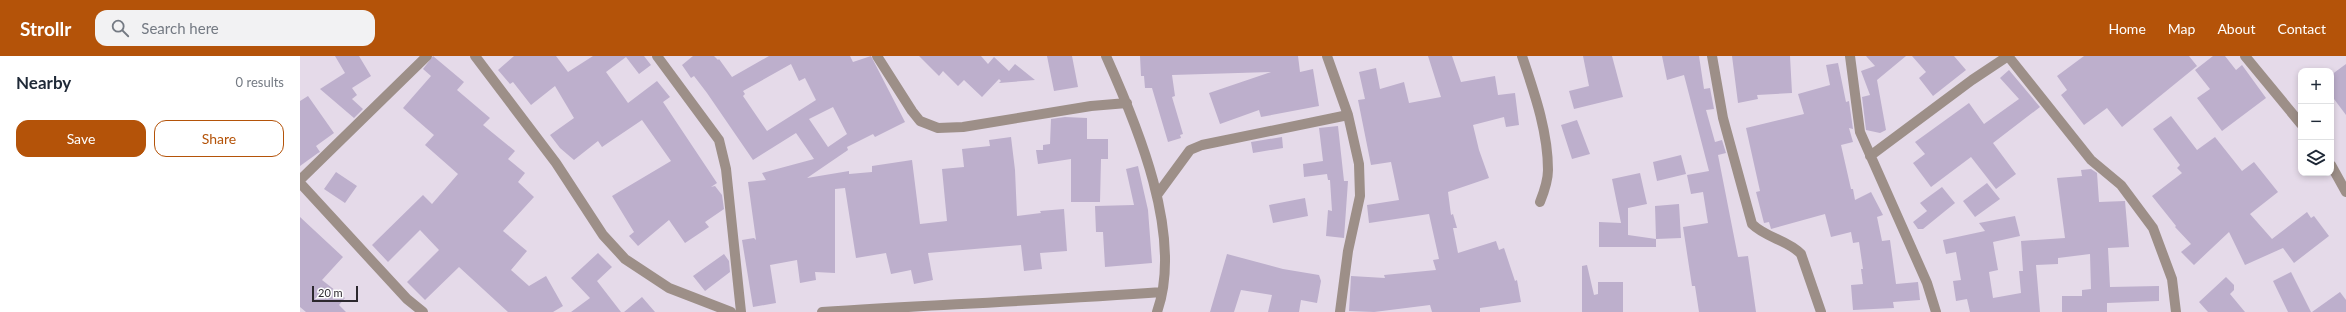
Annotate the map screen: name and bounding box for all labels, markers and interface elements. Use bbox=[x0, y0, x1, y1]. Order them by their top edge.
search box bbox=[95, 10, 375, 46]
text: Strollr bbox=[20, 17, 71, 40]
icon: search bbox=[109, 17, 131, 39]
text: Search here bbox=[141, 19, 219, 37]
text: Home bbox=[2108, 20, 2146, 37]
text: Map bbox=[2168, 20, 2195, 37]
text: About bbox=[2217, 20, 2255, 37]
text: Contact bbox=[2277, 20, 2326, 37]
map controls bbox=[2298, 68, 2334, 176]
button: + bbox=[2298, 68, 2334, 104]
text: Nearby bbox=[16, 72, 71, 93]
text: 0 results bbox=[236, 74, 284, 90]
button: − bbox=[2298, 104, 2334, 140]
button: Save bbox=[16, 120, 146, 157]
button: Share bbox=[154, 120, 284, 157]
button: layers bbox=[2298, 140, 2334, 176]
scale bar bbox=[312, 284, 358, 303]
text: 20 m bbox=[318, 286, 343, 299]

